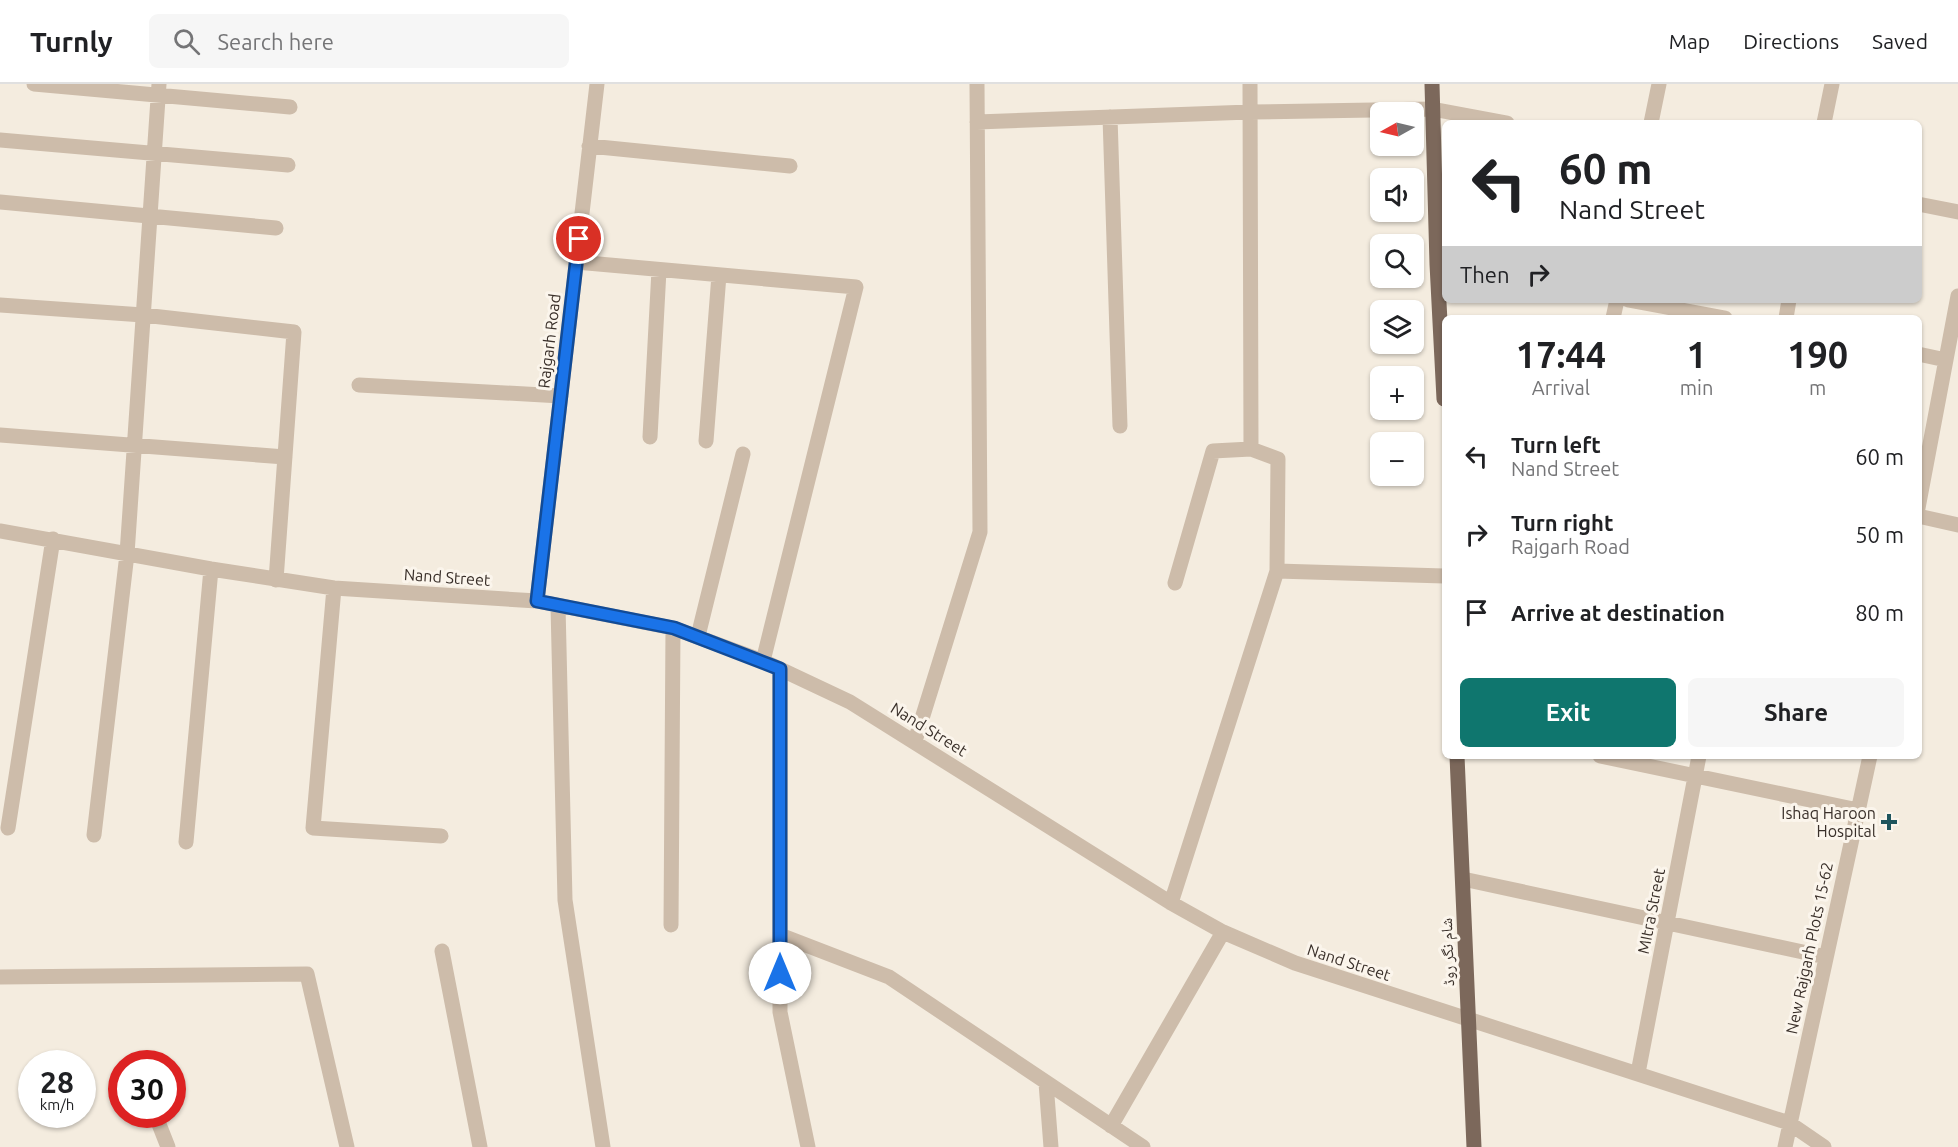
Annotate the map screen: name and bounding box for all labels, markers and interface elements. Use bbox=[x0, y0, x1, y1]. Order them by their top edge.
search box bbox=[149, 14, 569, 68]
icon: search bbox=[170, 25, 203, 58]
text: Turnly bbox=[30, 26, 113, 57]
text: Search here bbox=[218, 29, 334, 54]
text: Map bbox=[1669, 29, 1710, 53]
text: Directions bbox=[1743, 29, 1839, 53]
text: Saved bbox=[1872, 29, 1928, 53]
north arrow bbox=[1370, 102, 1424, 156]
map controls bbox=[1370, 102, 1424, 486]
icon: left bbox=[1460, 144, 1538, 222]
text: 60 m bbox=[1559, 145, 1653, 192]
button: sound bbox=[1370, 168, 1424, 222]
text: Nand Street bbox=[1559, 194, 1705, 224]
pin bbox=[553, 213, 604, 264]
icon: arrive bbox=[562, 222, 595, 255]
button: search bbox=[1370, 234, 1424, 288]
icon: right bbox=[1522, 258, 1555, 291]
text: Then bbox=[1460, 262, 1510, 287]
street label: Rajgarh Road bbox=[534, 293, 564, 389]
button: layers bbox=[1370, 300, 1424, 354]
text: 17:44 bbox=[1516, 334, 1606, 375]
text: 1 bbox=[1686, 334, 1707, 375]
text: 190 bbox=[1787, 334, 1848, 375]
button: + bbox=[1370, 366, 1424, 420]
text: Arrival bbox=[1532, 376, 1590, 399]
text: min bbox=[1680, 376, 1713, 399]
text: m bbox=[1809, 376, 1826, 399]
button: − bbox=[1370, 432, 1424, 486]
text: Turn left bbox=[1511, 432, 1601, 457]
icon: left bbox=[1460, 440, 1493, 473]
text: 60 m bbox=[1855, 444, 1904, 469]
text: Nand Street bbox=[1511, 457, 1619, 480]
text: Turn right bbox=[1511, 510, 1613, 535]
icon: right bbox=[1460, 518, 1493, 551]
text: 50 m bbox=[1855, 522, 1904, 547]
text: Rajgarh Road bbox=[1511, 535, 1630, 558]
street label: Nand Street bbox=[403, 565, 491, 589]
icon: arrive bbox=[1460, 596, 1493, 629]
text: Arrive at destination bbox=[1511, 600, 1725, 625]
text: 80 m bbox=[1855, 600, 1904, 625]
button: Exit bbox=[1460, 678, 1676, 747]
button: Share bbox=[1688, 678, 1904, 747]
street label: Nand Street bbox=[888, 698, 971, 760]
place label: Ishaq Haroon Hospital bbox=[1781, 804, 1876, 840]
marker: Ishaq Haroon Hospital bbox=[1880, 813, 1898, 831]
street label: New Rajgarh Plots 15-62 bbox=[1782, 860, 1836, 1036]
street label: MItra Street bbox=[1634, 866, 1668, 955]
street label: شام نگر روڈ bbox=[1437, 918, 1459, 986]
street label: Nand Street bbox=[1305, 940, 1394, 984]
position arrow bbox=[748, 941, 812, 1005]
speed limit sign: 30 bbox=[108, 1050, 186, 1128]
text: 28 bbox=[40, 1065, 74, 1099]
text: km/h bbox=[40, 1096, 74, 1113]

